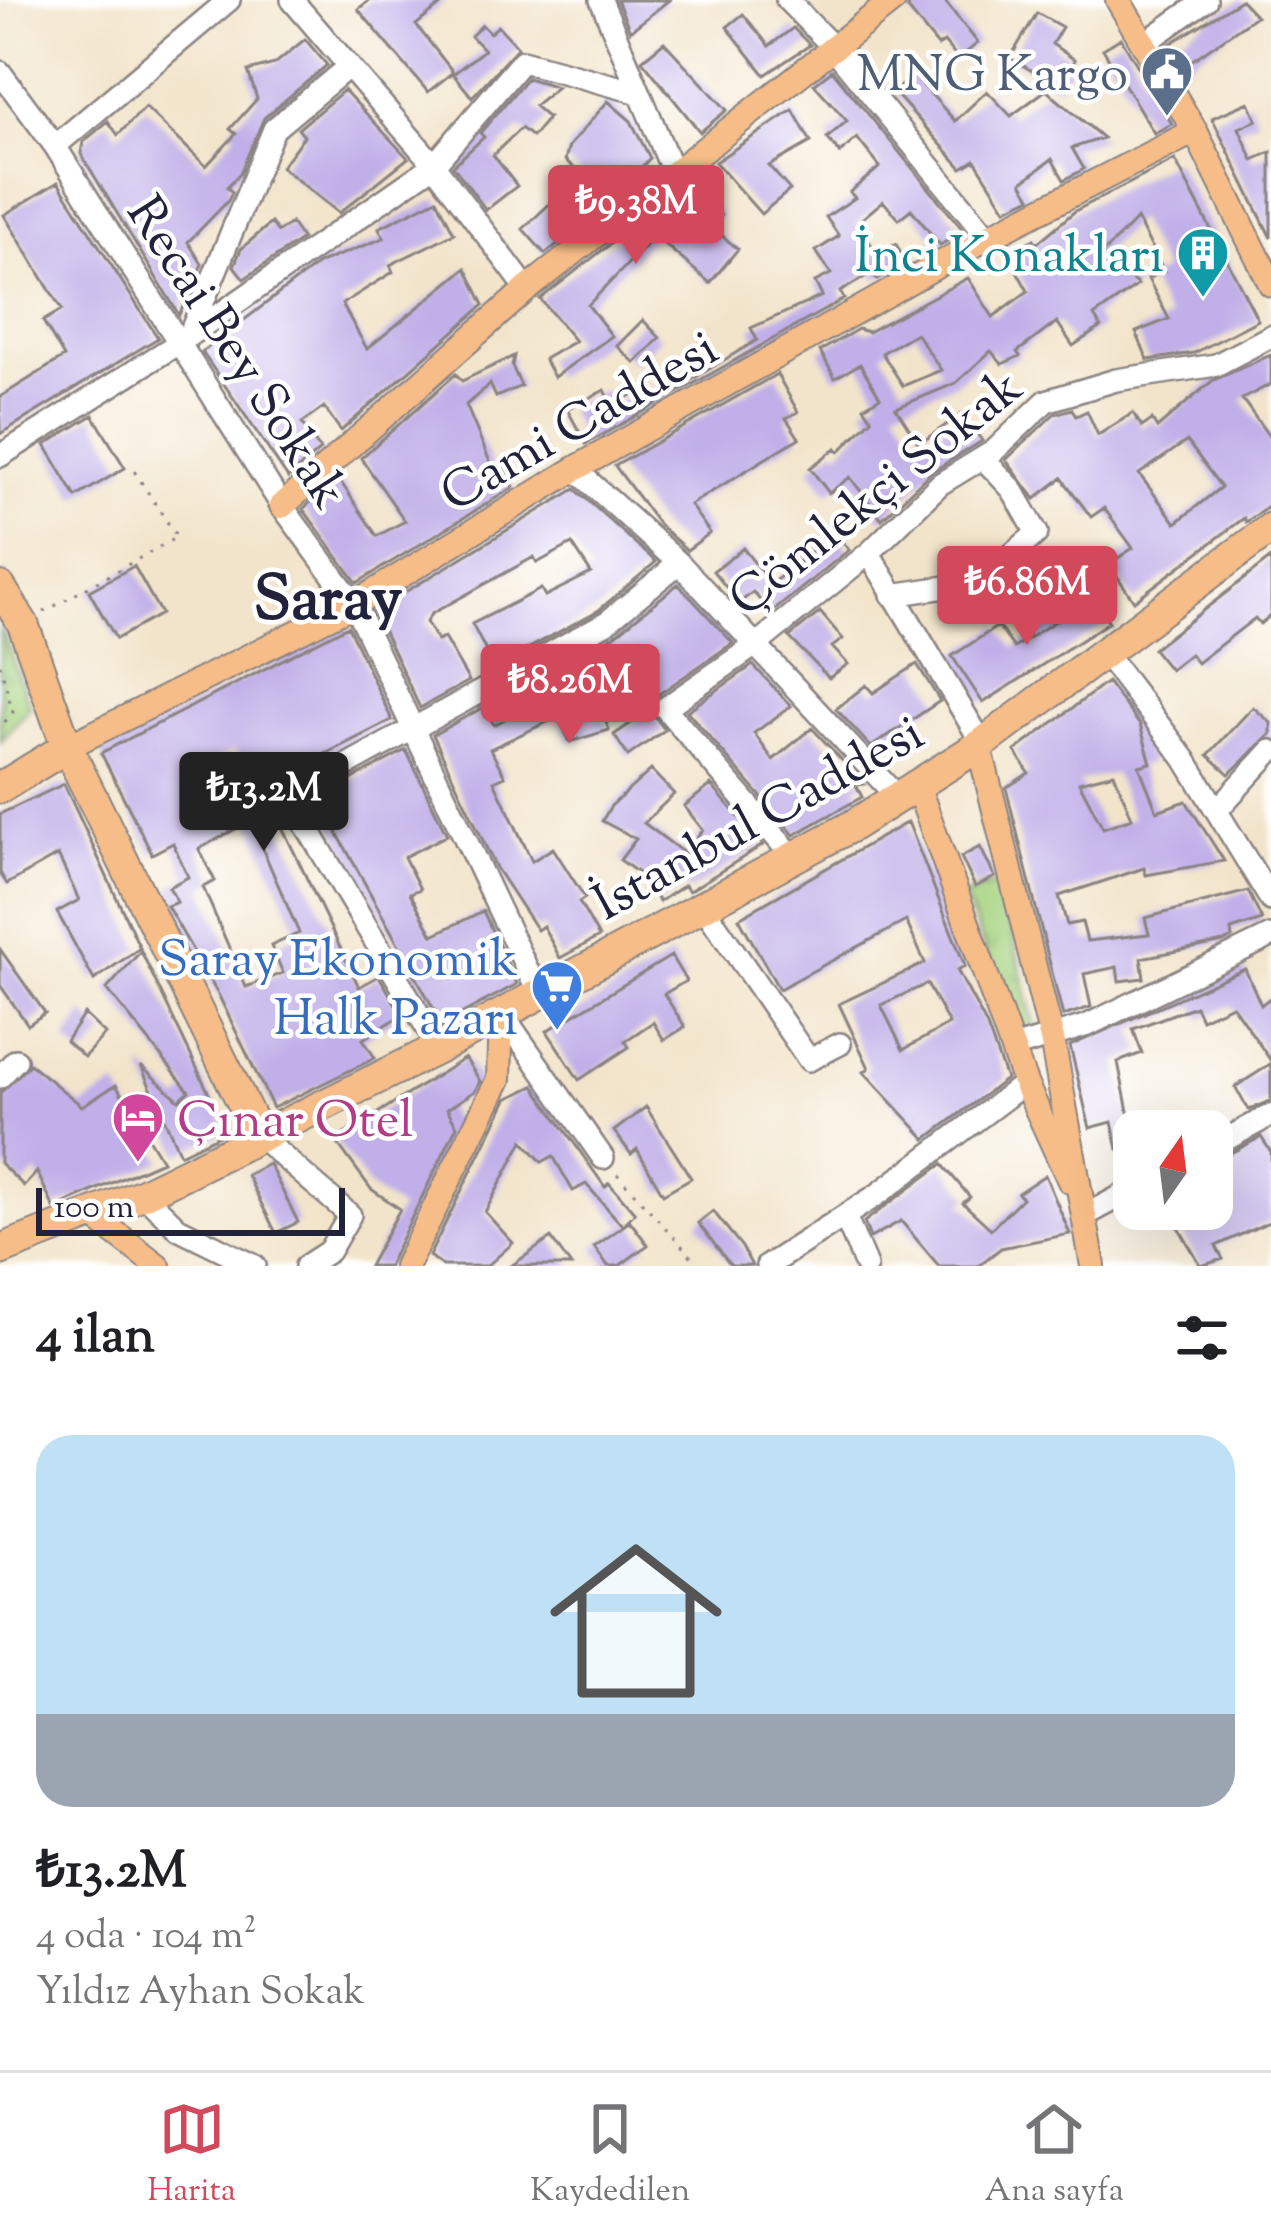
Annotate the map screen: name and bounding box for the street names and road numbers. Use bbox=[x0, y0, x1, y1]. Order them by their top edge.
street label: Recai Bey Sokak bbox=[106, 183, 363, 525]
street label: Cami Caddesi bbox=[428, 315, 733, 533]
street label: Çömlekçi Sokak bbox=[715, 354, 1040, 637]
street label: İstanbul Caddesi bbox=[581, 700, 938, 942]

